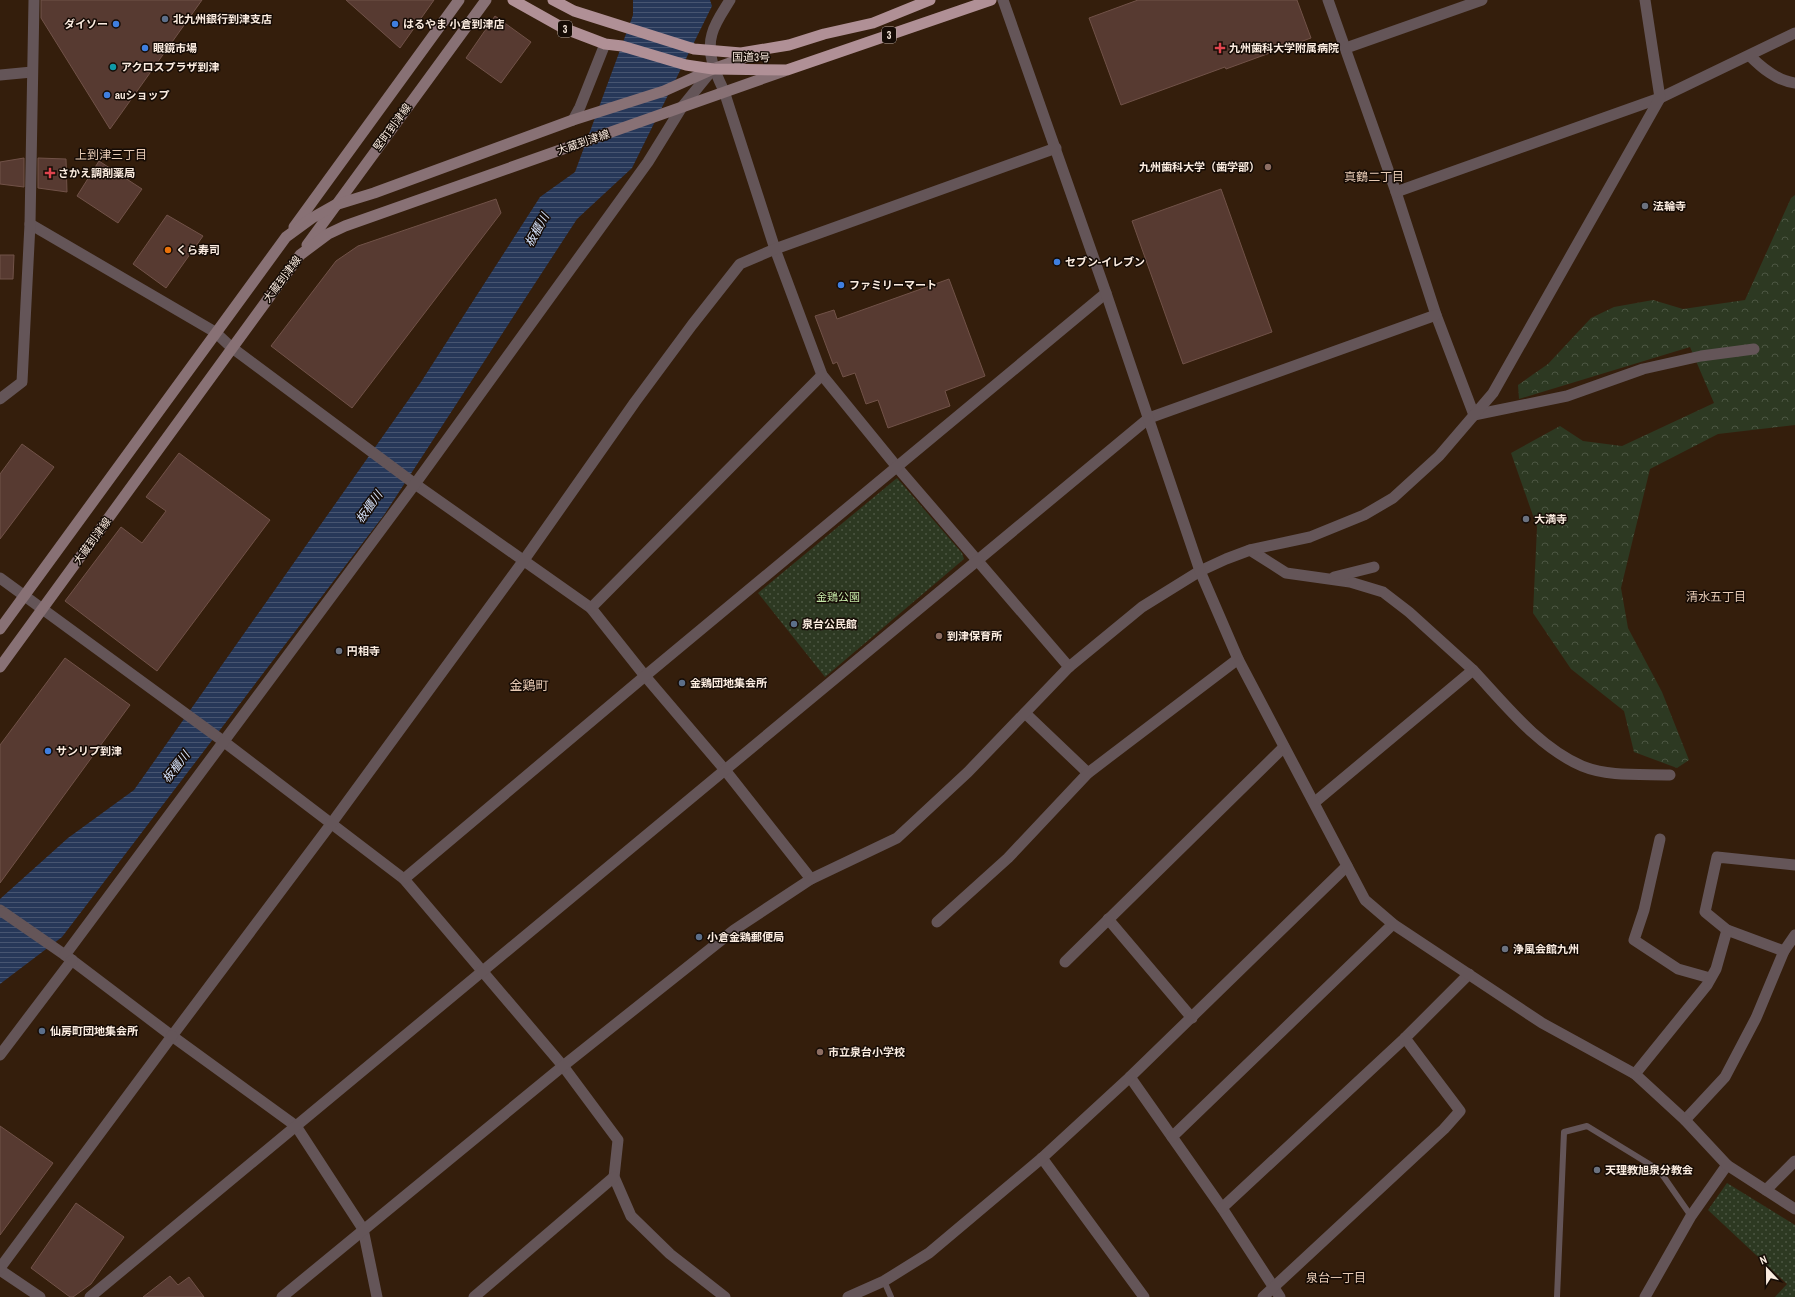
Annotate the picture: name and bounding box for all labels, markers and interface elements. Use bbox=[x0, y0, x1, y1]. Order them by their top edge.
place label: 北九州銀行到津支店 bbox=[173, 12, 272, 26]
marker: 北九州銀行到津支店 bbox=[160, 14, 170, 24]
place label: ダイソー bbox=[64, 17, 108, 31]
place label: はるやま 小倉到津店 bbox=[403, 17, 505, 31]
marker: ダイソー bbox=[111, 19, 121, 29]
marker: はるやま 小倉到津店 bbox=[390, 19, 400, 29]
road number: 3 bbox=[558, 21, 572, 37]
road number: 3 bbox=[882, 27, 896, 43]
place label: 眼鏡市場 bbox=[153, 41, 197, 55]
place label: 九州歯科大学附属病院 bbox=[1229, 41, 1339, 55]
marker: 九州歯科大学附属病院 bbox=[1214, 42, 1226, 54]
marker: 眼鏡市場 bbox=[140, 43, 150, 53]
street label: 国道3号 bbox=[732, 50, 770, 64]
place label: アクロスプラザ到津 bbox=[121, 60, 219, 74]
marker: アクロスプラザ到津 bbox=[108, 62, 118, 72]
place label: auショップ bbox=[115, 88, 170, 102]
marker: auショップ bbox=[102, 90, 112, 100]
street label: 堅町到津線 bbox=[370, 101, 414, 153]
street label: 大蔵到津線 bbox=[555, 126, 611, 158]
district label: 上到津三丁目 bbox=[75, 147, 147, 163]
place label: 九州歯科大学（歯学部） bbox=[1139, 160, 1260, 174]
marker: 九州歯科大学（歯学部） bbox=[1263, 162, 1273, 172]
place label: さかえ調剤薬局 bbox=[58, 166, 135, 180]
marker: さかえ調剤薬局 bbox=[45, 168, 55, 178]
district label: 真鶴二丁目 bbox=[1344, 169, 1404, 185]
place label: 法輪寺 bbox=[1653, 199, 1686, 213]
marker: 法輪寺 bbox=[1640, 201, 1650, 211]
water label: 板櫃川 bbox=[521, 209, 554, 250]
place label: くら寿司 bbox=[176, 243, 220, 257]
marker: くら寿司 bbox=[163, 245, 173, 255]
street label: 大蔵到津線 bbox=[260, 253, 304, 305]
place label: セブン-イレブン bbox=[1065, 255, 1145, 269]
marker: セブン-イレブン bbox=[1052, 257, 1062, 267]
place label: ファミリーマート bbox=[849, 278, 937, 292]
marker: ファミリーマート bbox=[836, 280, 846, 290]
water label: 板櫃川 bbox=[352, 486, 387, 526]
place label: 大満寺 bbox=[1534, 512, 1567, 526]
marker: 大満寺 bbox=[1521, 514, 1531, 524]
street label: 大蔵到津線 bbox=[70, 515, 114, 567]
district label: 清水五丁目 bbox=[1686, 589, 1746, 605]
park label: 金鶏公園 bbox=[816, 590, 860, 604]
place label: 泉台公民館 bbox=[802, 617, 857, 631]
marker: 泉台公民館 bbox=[789, 619, 799, 629]
place label: 到津保育所 bbox=[947, 629, 1002, 643]
marker: 到津保育所 bbox=[934, 631, 944, 641]
place label: 円相寺 bbox=[347, 644, 380, 658]
marker: 円相寺 bbox=[334, 646, 344, 656]
place label: 金鶏団地集会所 bbox=[690, 676, 767, 690]
district label: 金鶏町 bbox=[509, 677, 549, 694]
marker: 金鶏団地集会所 bbox=[677, 678, 687, 688]
place label: サンリプ到津 bbox=[56, 744, 122, 758]
marker: サンリプ到津 bbox=[43, 746, 53, 756]
water label: 板櫃川 bbox=[159, 746, 195, 786]
place label: 小倉金鶏郵便局 bbox=[707, 930, 784, 944]
marker: 小倉金鶏郵便局 bbox=[694, 932, 704, 942]
place label: 浄風会館九州 bbox=[1513, 942, 1579, 956]
marker: 浄風会館九州 bbox=[1500, 944, 1510, 954]
place label: 仙房町団地集会所 bbox=[50, 1024, 138, 1038]
marker: 仙房町団地集会所 bbox=[37, 1026, 47, 1036]
place label: 市立泉台小学校 bbox=[828, 1045, 905, 1059]
marker: 市立泉台小学校 bbox=[815, 1047, 825, 1057]
place label: 天理教旭泉分教会 bbox=[1605, 1163, 1693, 1177]
marker: 天理教旭泉分教会 bbox=[1592, 1165, 1602, 1175]
north arrow bbox=[1747, 1249, 1787, 1289]
text: N bbox=[1758, 1252, 1769, 1267]
district label: 泉台一丁目 bbox=[1306, 1270, 1366, 1286]

